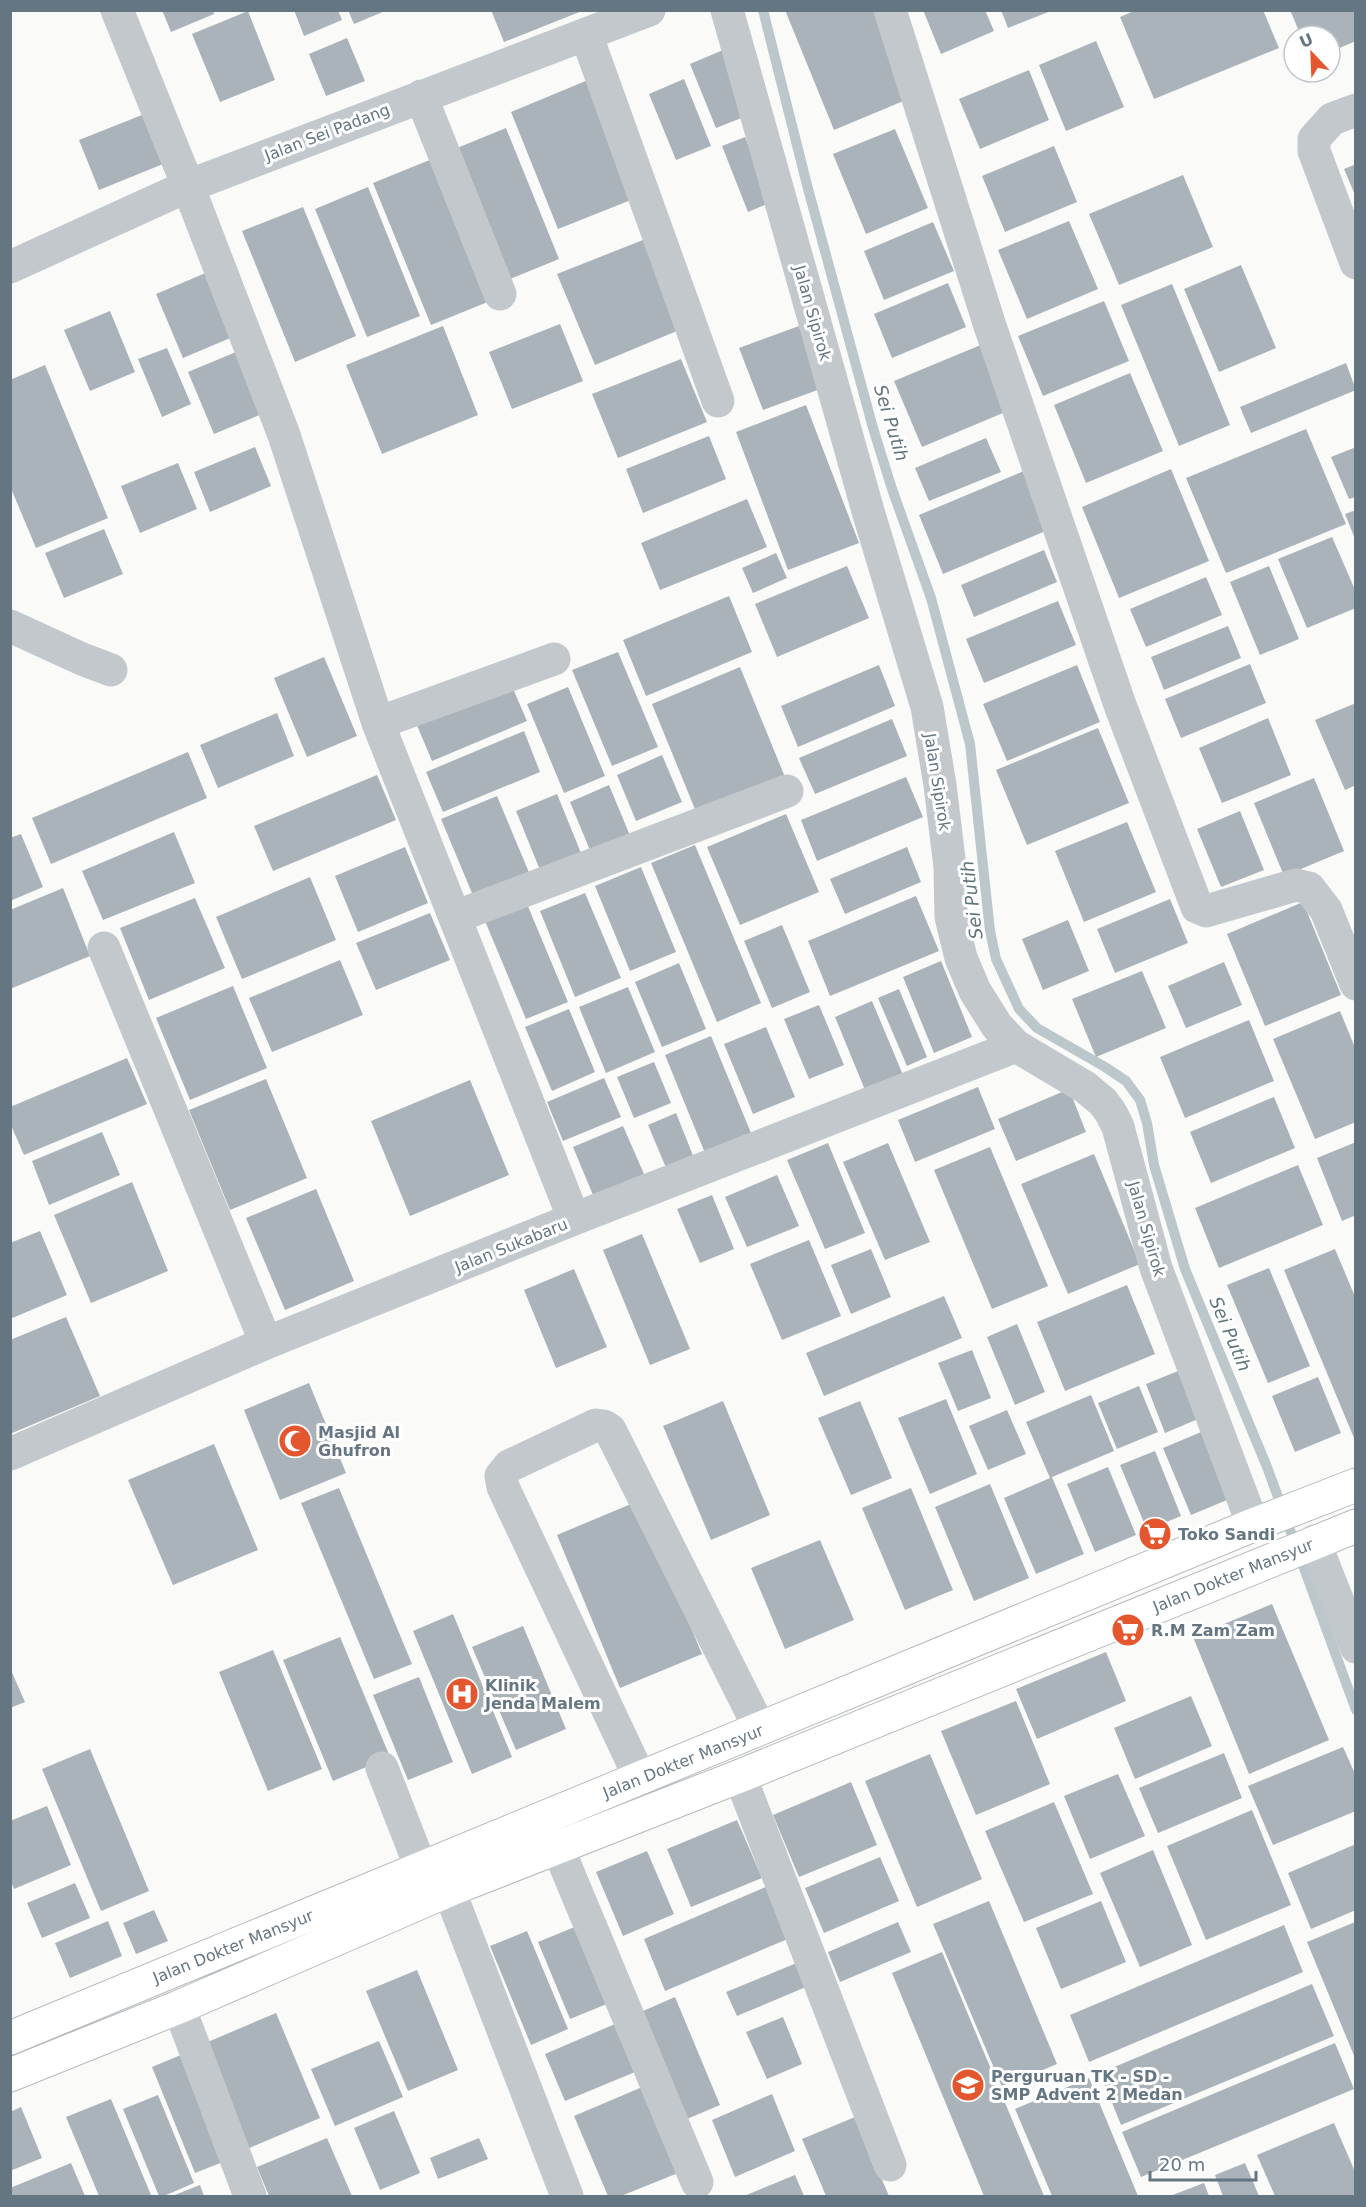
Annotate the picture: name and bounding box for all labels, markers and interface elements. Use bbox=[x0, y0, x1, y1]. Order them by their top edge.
north arrow bbox=[1282, 24, 1342, 84]
text: U bbox=[1297, 29, 1316, 52]
street label: Jalan Sei Padang bbox=[261, 100, 392, 165]
street label: Jalan Sipirok bbox=[790, 262, 835, 364]
water label: Sei Putih bbox=[870, 382, 913, 464]
street label: Jalan Sipirok bbox=[920, 731, 955, 833]
water label: Sei Putih bbox=[956, 860, 987, 941]
street label: Jalan Sipirok bbox=[1124, 1178, 1169, 1280]
street label: Jalan Sukabaru bbox=[451, 1214, 570, 1277]
water label: Sei Putih bbox=[1205, 1293, 1256, 1374]
mosque icon: Masjid Al Ghufron bbox=[277, 1423, 313, 1459]
place label: Masjid Al Ghufron bbox=[318, 1423, 400, 1460]
supermarket icon: Toko Sandi bbox=[1137, 1516, 1173, 1552]
place label: Toko Sandi bbox=[1178, 1525, 1275, 1544]
street label: Jalan Dokter Mansyur bbox=[1149, 1534, 1317, 1617]
supermarket icon: R.M Zam Zam bbox=[1110, 1612, 1146, 1648]
place label: R.M Zam Zam bbox=[1151, 1621, 1275, 1640]
hospital icon: Klinik Jenda Malem bbox=[444, 1676, 480, 1712]
place label: Klinik Jenda Malem bbox=[484, 1676, 601, 1713]
street label: Jalan Dokter Mansyur bbox=[599, 1720, 767, 1803]
street label: Jalan Dokter Mansyur bbox=[149, 1905, 317, 1988]
school or university icon: Perguruan TK - SD - SMP Advent 2 Medan bbox=[950, 2067, 986, 2103]
place label: Perguruan TK - SD - SMP Advent 2 Medan bbox=[991, 2067, 1183, 2104]
scale bar bbox=[1150, 2144, 1256, 2182]
text: 20 m bbox=[1159, 2154, 1205, 2175]

